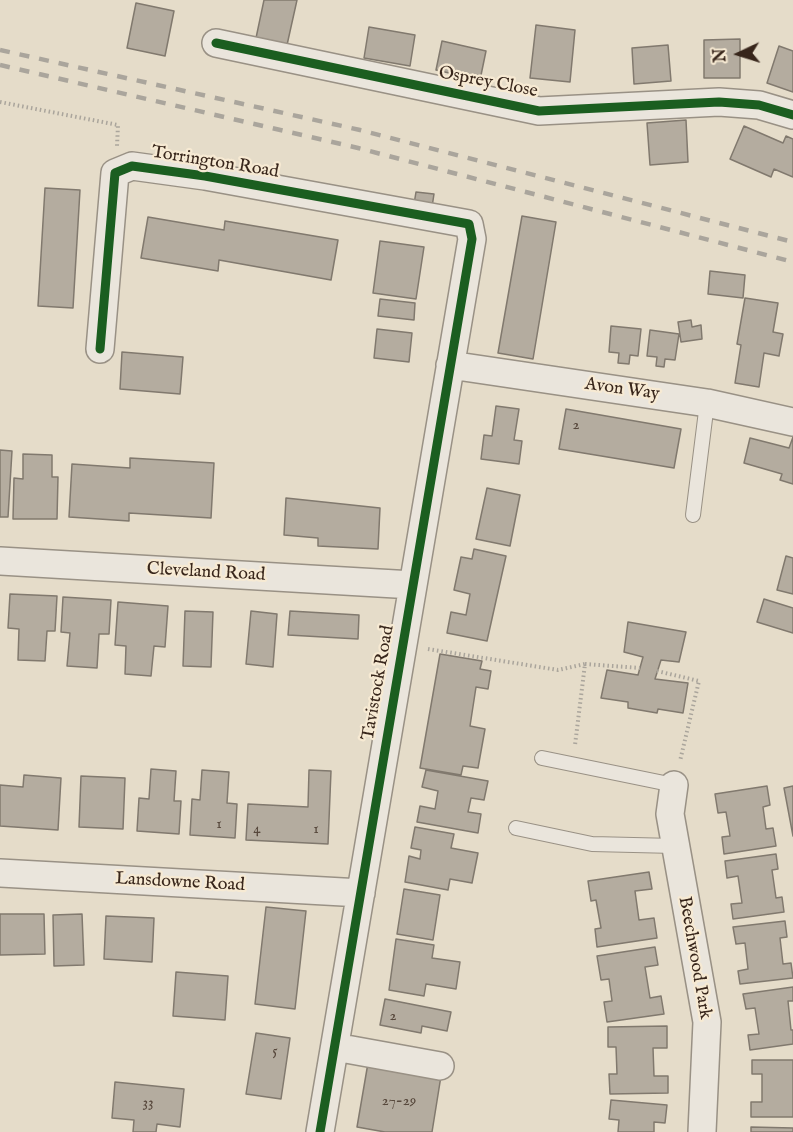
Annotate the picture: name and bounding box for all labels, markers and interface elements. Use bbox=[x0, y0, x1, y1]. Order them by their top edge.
north arrow bbox=[709, 24, 769, 84]
text: N bbox=[711, 48, 732, 63]
street label: Osprey Close bbox=[437, 63, 539, 103]
street label: Torrington Road bbox=[150, 142, 280, 184]
street label: Avon Way bbox=[583, 374, 661, 406]
house number: 2 bbox=[572, 417, 580, 435]
street label: Cleveland Road bbox=[146, 559, 266, 587]
street label: Tavistock Road bbox=[358, 624, 400, 742]
house number: 1 bbox=[216, 816, 222, 834]
house number: 4 bbox=[253, 821, 261, 839]
house number: 1 bbox=[313, 821, 319, 839]
street label: Lansdowne Road bbox=[115, 869, 245, 897]
street label: Beechwood Park bbox=[673, 895, 715, 1021]
house number: 2 bbox=[389, 1008, 397, 1026]
house number: 5 bbox=[272, 1043, 278, 1061]
house number: 27-29 bbox=[382, 1093, 416, 1111]
house number: 33 bbox=[142, 1095, 154, 1113]

